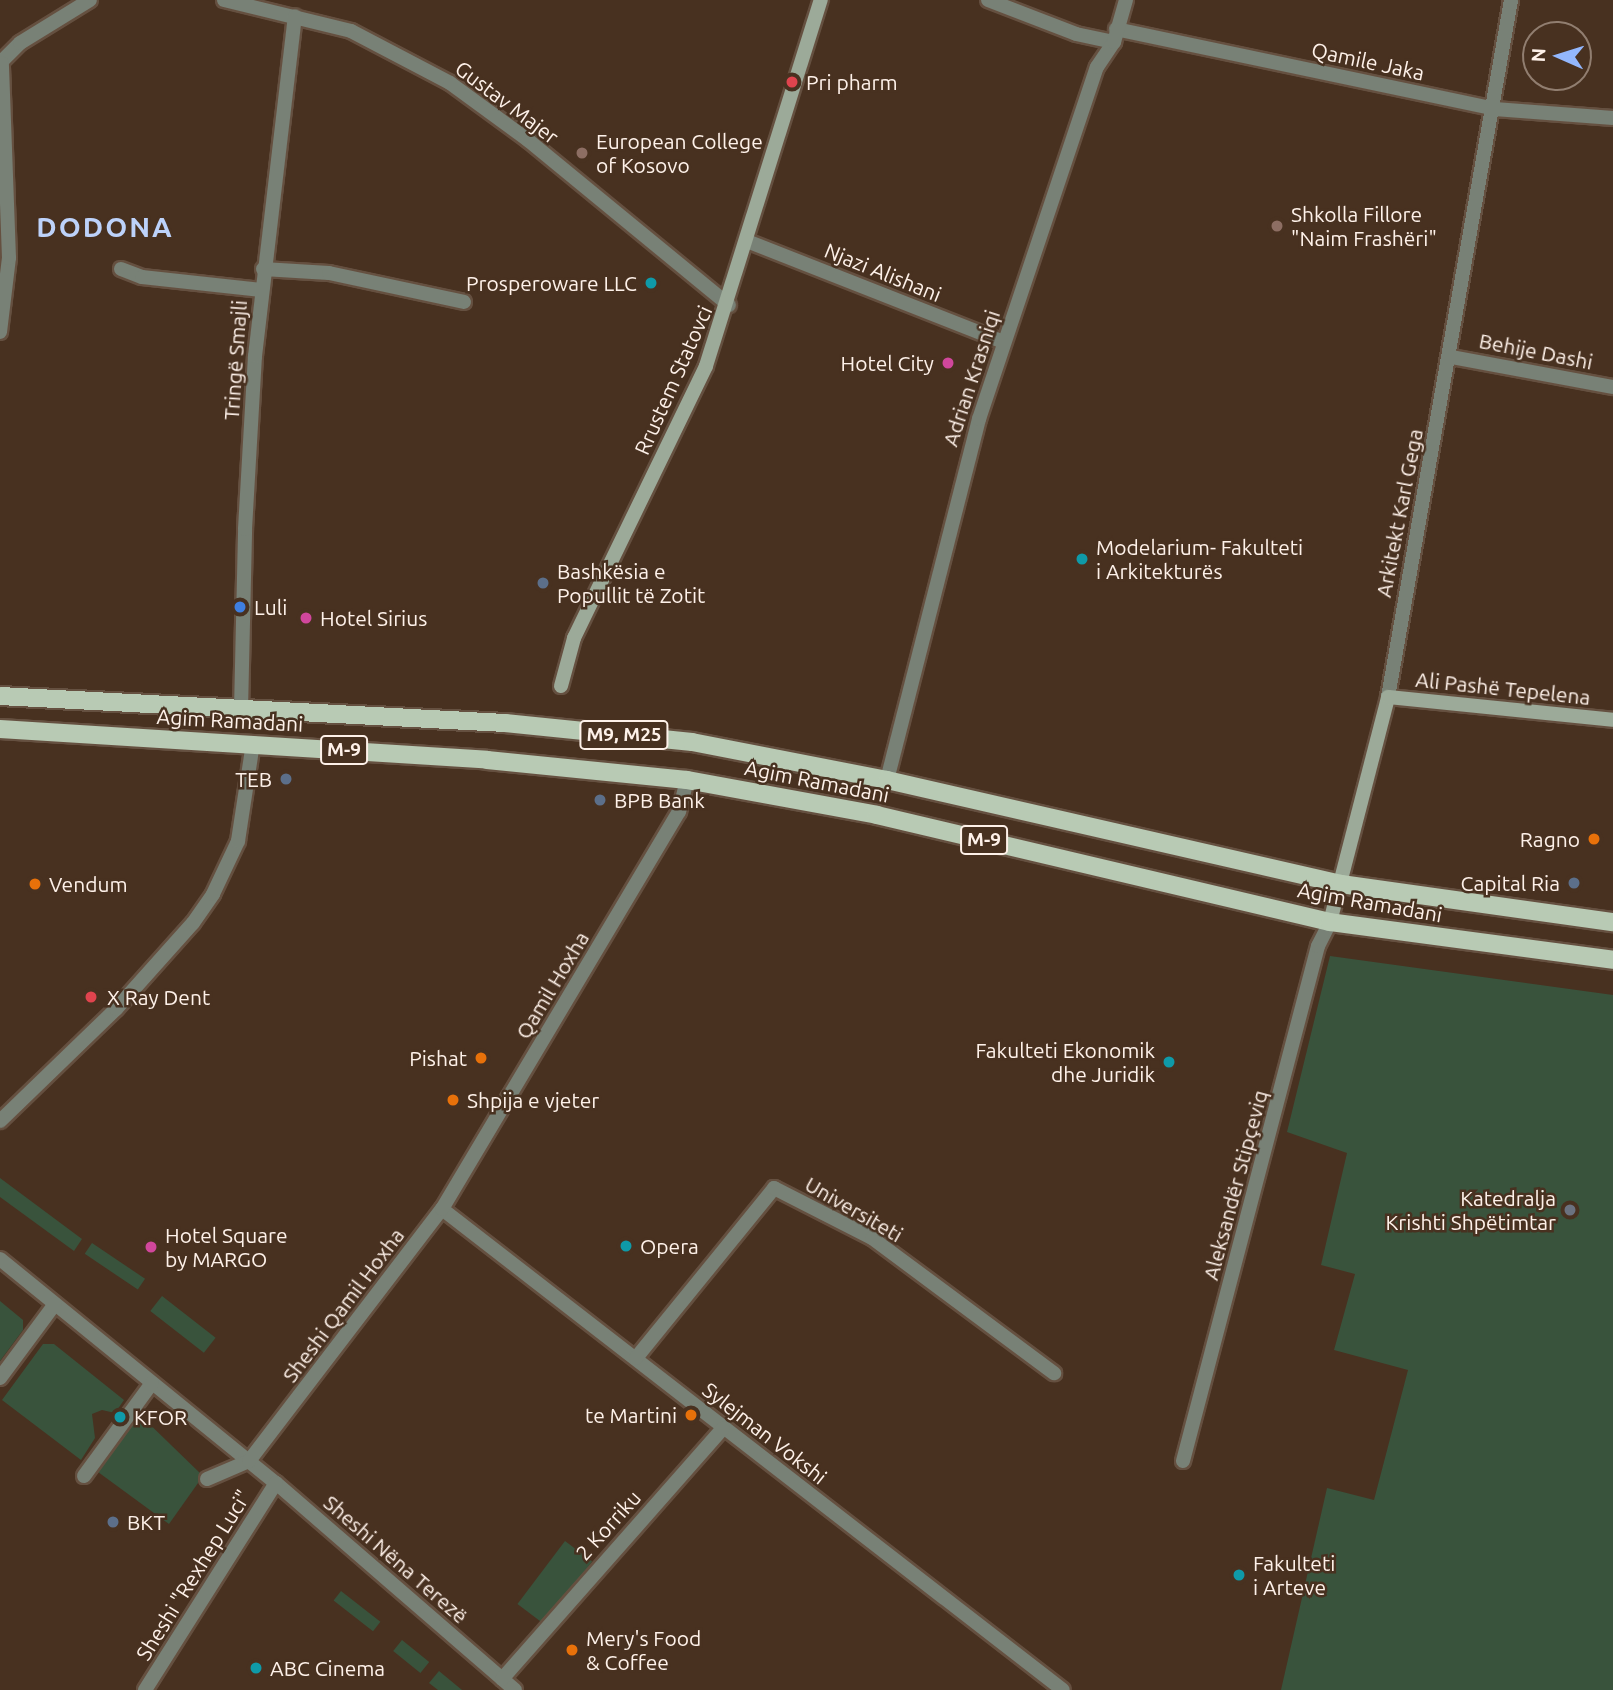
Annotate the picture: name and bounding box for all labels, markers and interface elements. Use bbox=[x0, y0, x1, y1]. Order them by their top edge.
north arrow bbox=[1522, 21, 1592, 91]
street label: Qamile Jaka bbox=[1309, 37, 1427, 85]
text: N bbox=[1527, 47, 1549, 63]
street label: Gustav Majer bbox=[450, 55, 564, 149]
place label: Pri pharm bbox=[806, 69, 898, 95]
marker: Pri pharm bbox=[784, 74, 800, 90]
place label: European College of Kosovo bbox=[596, 128, 763, 178]
marker: European College of Kosovo bbox=[574, 145, 590, 161]
place label: Shkolla Fillore "Naim Frashëri" bbox=[1291, 201, 1437, 251]
district label: DODONA bbox=[37, 210, 173, 244]
marker: Shkolla Fillore "Naim Frashëri" bbox=[1269, 218, 1285, 234]
street label: Njazi Alishani bbox=[821, 237, 945, 307]
place label: Prosperoware LLC bbox=[466, 270, 637, 296]
marker: Prosperoware LLC bbox=[643, 275, 659, 291]
street label: Tringë Smajli bbox=[218, 299, 252, 421]
street label: Rrustem Statovci bbox=[629, 302, 717, 458]
street label: Adrian Krasniqi bbox=[937, 307, 1005, 449]
street label: Behije Dashi bbox=[1477, 328, 1595, 374]
place label: Hotel City bbox=[841, 350, 934, 376]
marker: Hotel City bbox=[940, 355, 956, 371]
street label: Arkitekt Karl Gega bbox=[1370, 427, 1428, 599]
place label: Modelarium- Fakulteti i Arkitekturës bbox=[1096, 534, 1303, 584]
marker: Modelarium- Fakulteti i Arkitekturës bbox=[1074, 551, 1090, 567]
place label: Bashkësia e Popullit të Zotit bbox=[557, 558, 705, 608]
marker: Bashkësia e Popullit të Zotit bbox=[535, 575, 551, 591]
place label: Luli bbox=[254, 594, 287, 620]
marker: Luli bbox=[232, 599, 248, 615]
place label: Hotel Sirius bbox=[320, 605, 427, 631]
marker: Hotel Sirius bbox=[298, 610, 314, 626]
street label: Ali Pashë Tepelena bbox=[1414, 666, 1592, 710]
street label: Agim Ramadani bbox=[156, 704, 304, 736]
road number: M9, M25 bbox=[578, 720, 670, 750]
road number: M-9 bbox=[320, 734, 368, 765]
street label: Agim Ramadani bbox=[743, 755, 891, 807]
place label: TEB bbox=[235, 766, 272, 792]
marker: TEB bbox=[278, 771, 294, 787]
place label: BPB Bank bbox=[614, 787, 705, 813]
marker: BPB Bank bbox=[592, 792, 608, 808]
road number: M-9 bbox=[960, 824, 1009, 856]
place label: Ragno bbox=[1520, 826, 1580, 852]
marker: Ragno bbox=[1586, 831, 1602, 847]
place label: Capital Ria bbox=[1461, 870, 1560, 896]
place label: Vendum bbox=[49, 871, 128, 897]
marker: Capital Ria bbox=[1566, 875, 1582, 891]
marker: Vendum bbox=[27, 876, 43, 892]
street label: Agim Ramadani bbox=[1296, 877, 1444, 927]
street label: Qamil Hoxha bbox=[510, 927, 594, 1043]
place label: X Ray Dent bbox=[107, 984, 210, 1010]
marker: X Ray Dent bbox=[81, 987, 101, 1007]
place label: Fakulteti Ekonomik dhe Juridik bbox=[976, 1037, 1155, 1087]
place label: Pishat bbox=[409, 1045, 467, 1071]
marker: Pishat bbox=[473, 1050, 489, 1066]
marker: Fakulteti Ekonomik dhe Juridik bbox=[1161, 1054, 1177, 1070]
place label: Shpija e vjeter bbox=[467, 1087, 599, 1113]
street label: Aleksandër Stipçeviq bbox=[1198, 1087, 1272, 1283]
marker: Shpija e vjeter bbox=[445, 1092, 461, 1108]
street label: Universiteti bbox=[801, 1171, 907, 1247]
place label: Katedralja Krishti Shpëtimtar bbox=[1386, 1185, 1556, 1235]
marker: Katedralja Krishti Shpëtimtar bbox=[1562, 1202, 1578, 1218]
place label: Hotel Square by MARGO bbox=[165, 1222, 288, 1272]
street label: Sheshi Qamil Hoxha bbox=[277, 1223, 409, 1387]
place label: Opera bbox=[640, 1233, 699, 1259]
marker: Opera bbox=[618, 1238, 634, 1254]
marker: Hotel Square by MARGO bbox=[143, 1239, 159, 1255]
street label: Sylejman Vokshi bbox=[698, 1377, 832, 1489]
place label: te Martini bbox=[585, 1402, 677, 1428]
place label: KFOR bbox=[134, 1404, 187, 1430]
marker: te Martini bbox=[683, 1407, 699, 1423]
marker: KFOR bbox=[112, 1409, 128, 1425]
street label: Sheshi "Rexhep Luci" bbox=[130, 1485, 256, 1665]
street label: 2 Korriku bbox=[570, 1485, 646, 1565]
street label: Sheshi Nëna Terezë bbox=[319, 1490, 473, 1628]
place label: BKT bbox=[127, 1509, 165, 1535]
marker: BKT bbox=[105, 1514, 121, 1530]
place label: Fakulteti i Arteve bbox=[1253, 1550, 1335, 1600]
marker: Fakulteti i Arteve bbox=[1231, 1567, 1247, 1583]
place label: Mery's Food & Coffee bbox=[586, 1625, 701, 1675]
marker: Mery's Food & Coffee bbox=[564, 1642, 580, 1658]
place label: ABC Cinema bbox=[270, 1655, 385, 1681]
marker: ABC Cinema bbox=[248, 1660, 264, 1676]

